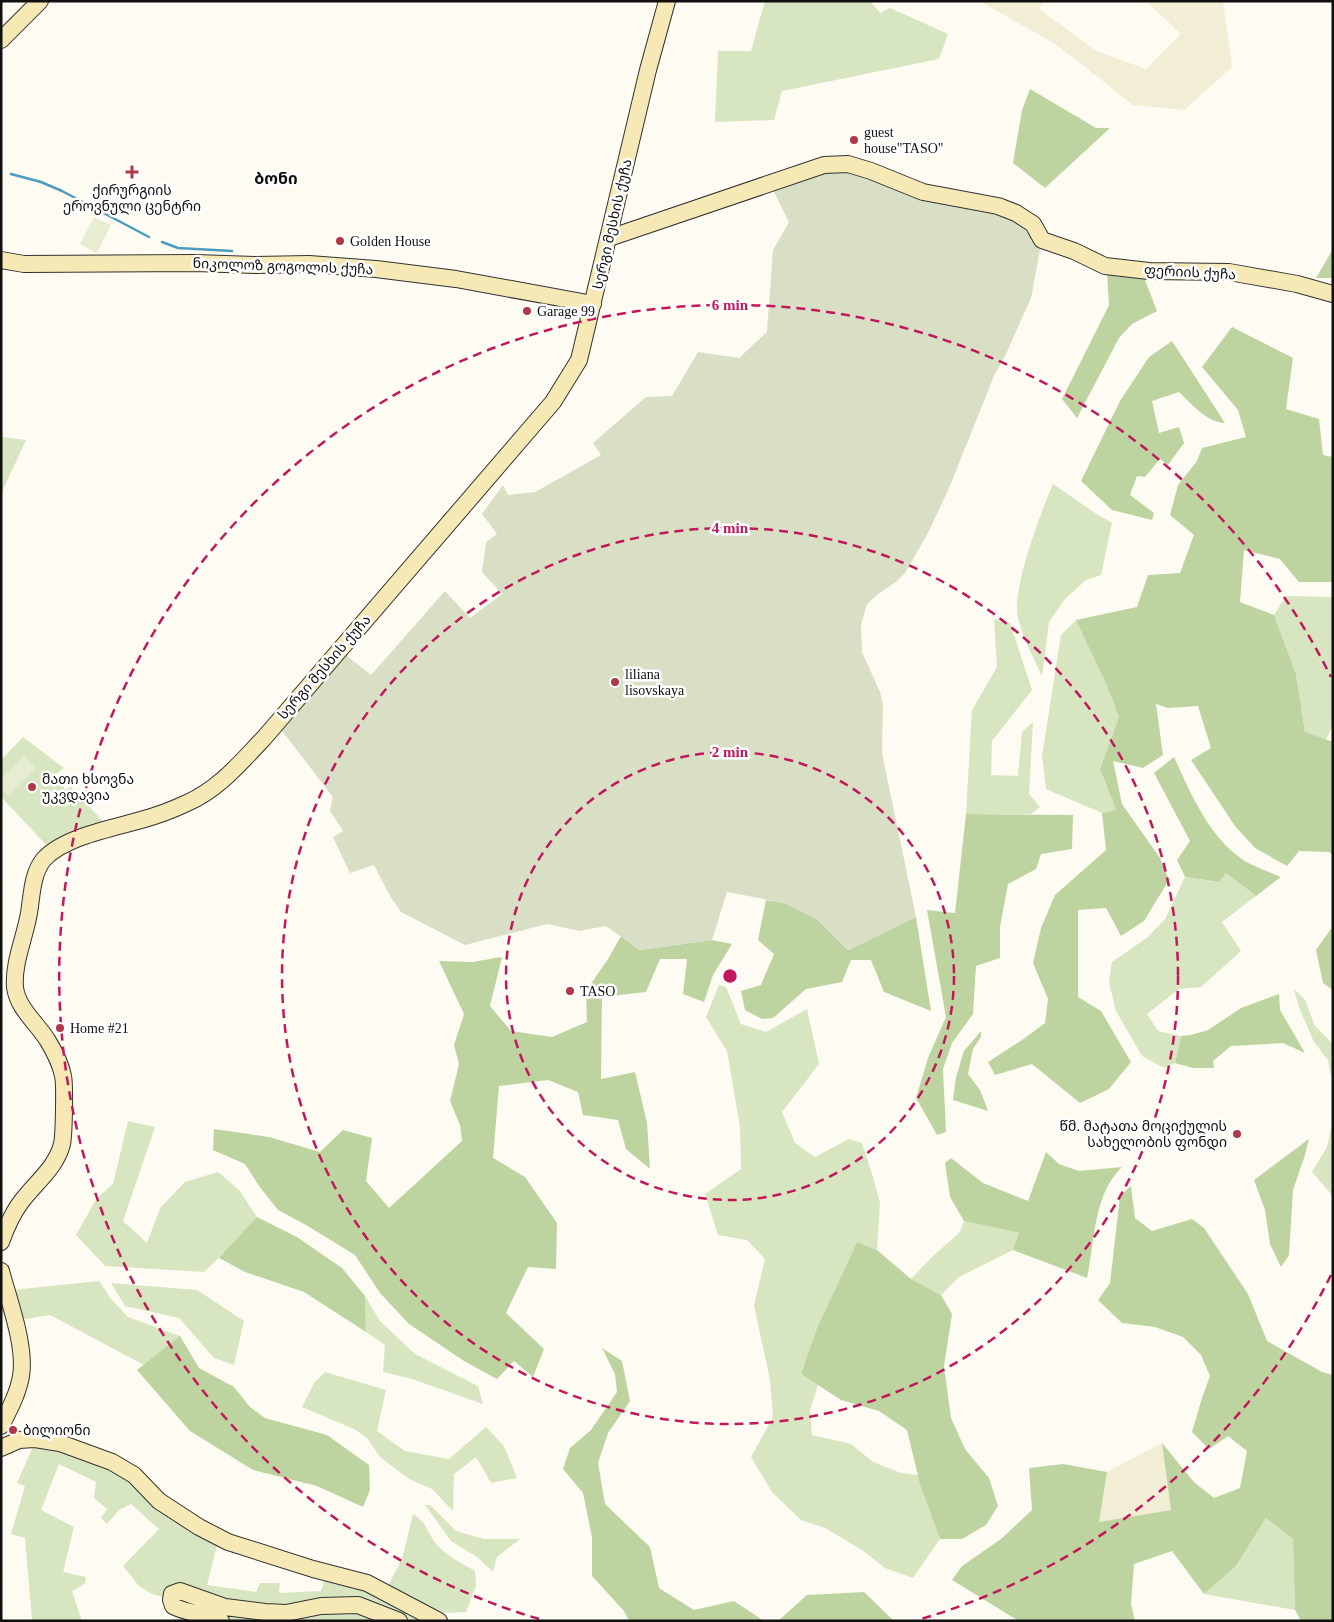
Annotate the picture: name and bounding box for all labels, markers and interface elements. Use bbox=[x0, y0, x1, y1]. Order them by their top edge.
place label: guest house"TASO" bbox=[864, 125, 944, 156]
marker: guest house"TASO" bbox=[848, 134, 860, 146]
street label: სერგი მესხის ქუჩა bbox=[590, 158, 636, 291]
marker: ქირურგიის ეროვნული ცენტრი bbox=[125, 165, 139, 179]
district label: ბონი bbox=[254, 170, 298, 187]
place label: ქირურგიის ეროვნული ცენტრი bbox=[63, 183, 201, 215]
place label: Golden House bbox=[350, 234, 431, 249]
marker: Golden House bbox=[334, 235, 346, 247]
street label: ნიკოლოზ გოგოლის ქუჩა bbox=[192, 256, 374, 278]
street label: ფერიის ქუჩა bbox=[1143, 263, 1236, 283]
text: 6 min bbox=[712, 297, 749, 313]
place label: Garage 99 bbox=[537, 304, 595, 319]
marker: Garage 99 bbox=[521, 305, 533, 317]
text: 4 min bbox=[712, 520, 749, 536]
street label: სერგი მესხის ქუჩა bbox=[275, 612, 374, 723]
place label: liliana lisovskaya bbox=[625, 667, 685, 698]
marker: liliana lisovskaya bbox=[609, 676, 621, 688]
text: 2 min bbox=[712, 744, 749, 760]
place label: მათი ხსოვნა უკვდავია bbox=[42, 772, 134, 804]
marker: მათი ხსოვნა უკვდავია bbox=[26, 781, 38, 793]
centre of rings bbox=[721, 967, 739, 985]
place label: TASO bbox=[580, 984, 615, 999]
marker: TASO bbox=[564, 985, 576, 997]
place label: Home #21 bbox=[70, 1021, 129, 1036]
marker: Home #21 bbox=[54, 1022, 66, 1034]
place label: წმ. მატათა მოციქულის სახელობის ფონდი bbox=[1060, 1119, 1227, 1151]
marker: წმ. მატათა მოციქულის სახელობის ფონდი bbox=[1231, 1128, 1243, 1140]
place label: ბილიონი bbox=[23, 1423, 91, 1439]
marker: ბილიონი bbox=[7, 1424, 19, 1436]

